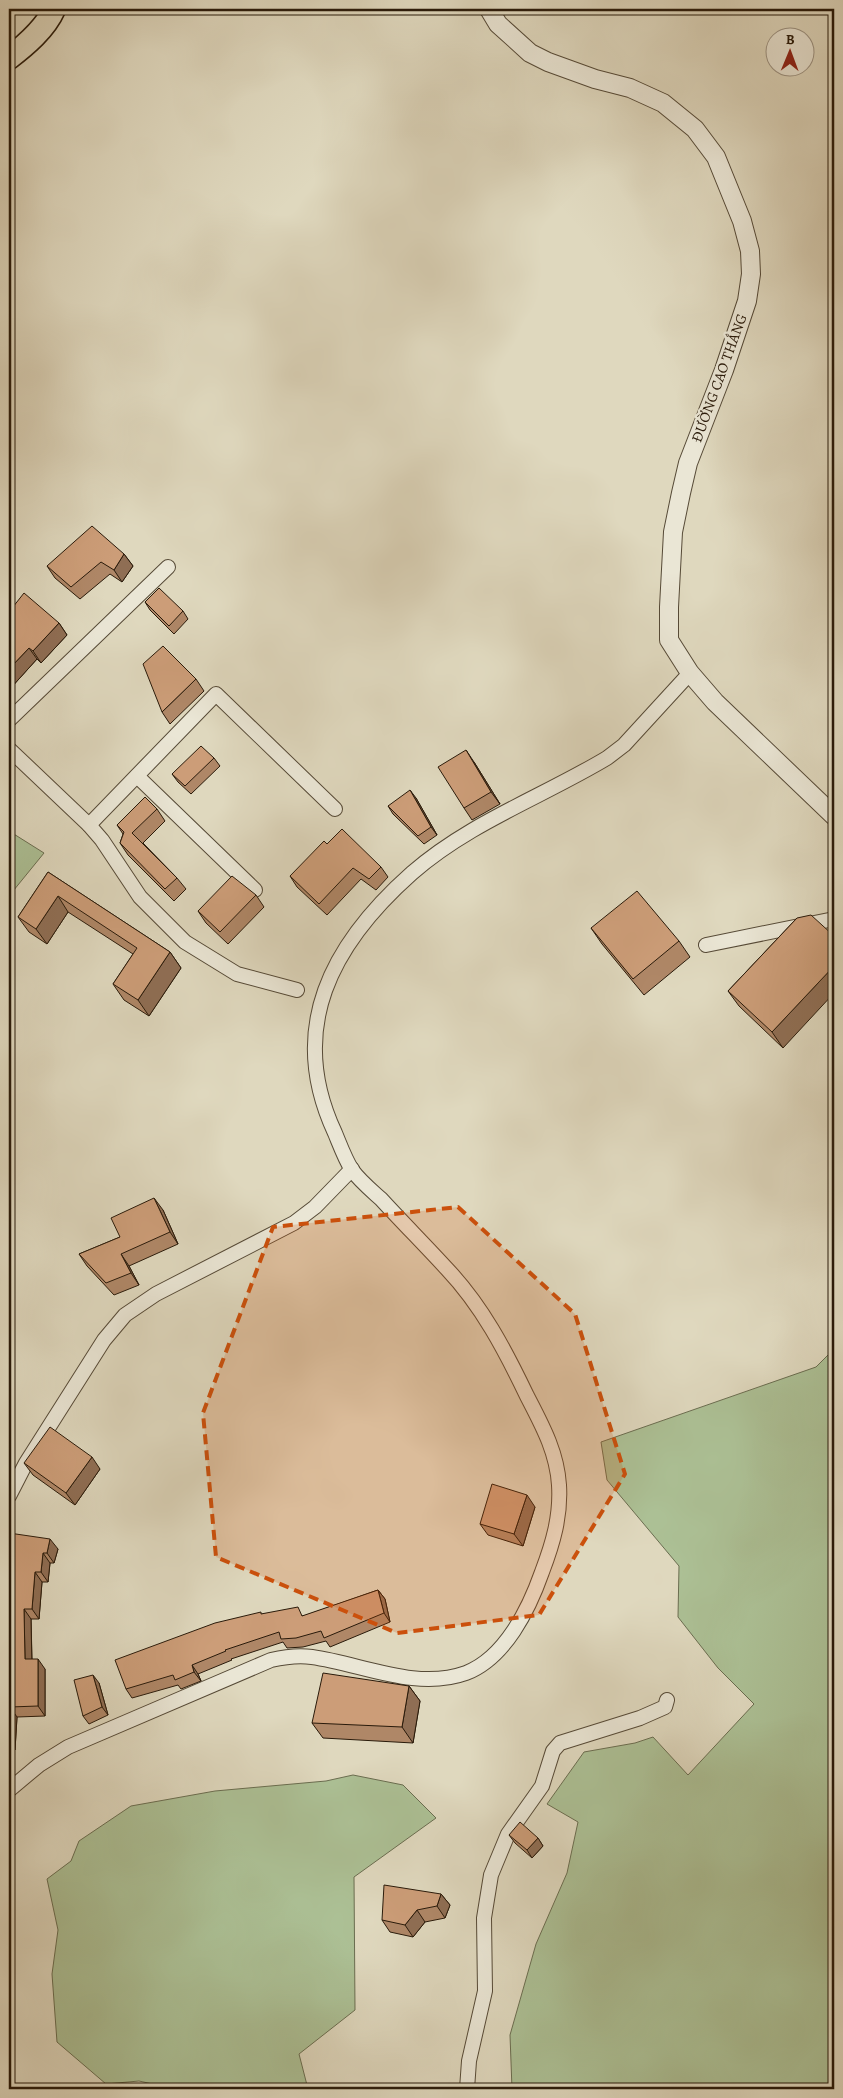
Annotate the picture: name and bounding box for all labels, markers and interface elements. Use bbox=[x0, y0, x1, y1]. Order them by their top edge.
north arrow bbox=[766, 28, 816, 78]
text: B bbox=[786, 30, 795, 49]
street label: ĐƯỜNG CAO THẮNG bbox=[686, 311, 752, 445]

